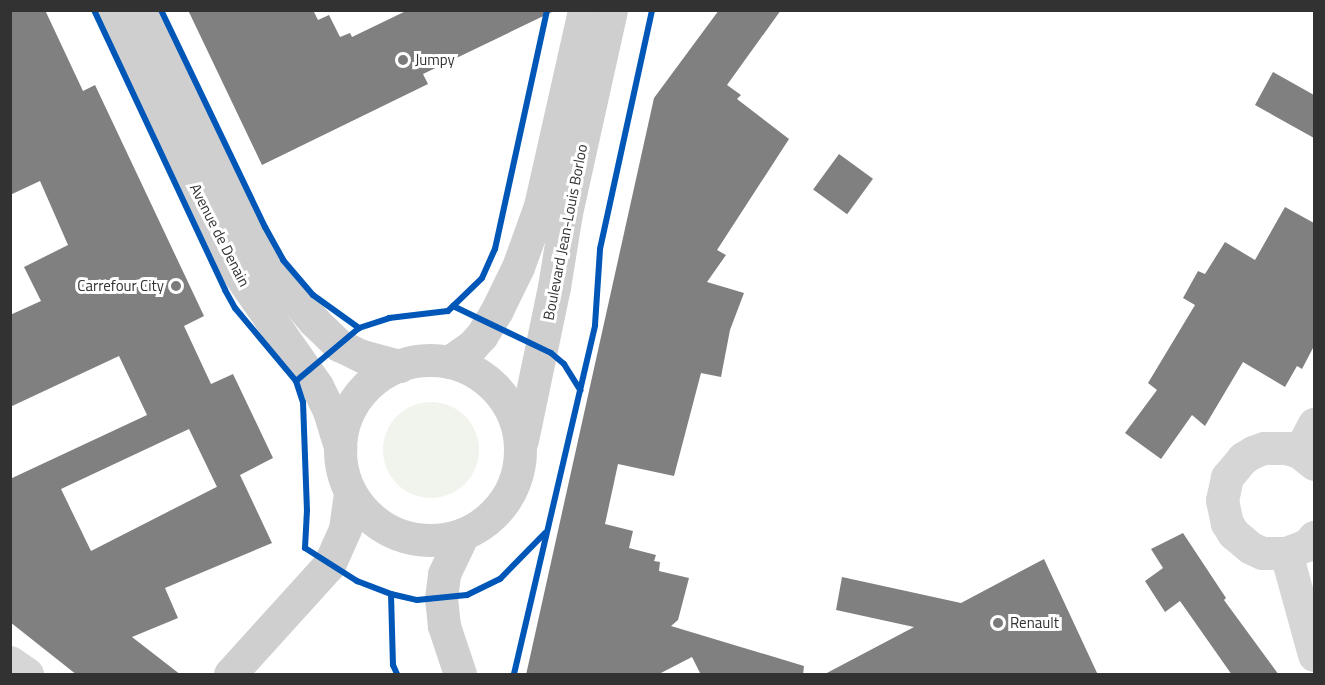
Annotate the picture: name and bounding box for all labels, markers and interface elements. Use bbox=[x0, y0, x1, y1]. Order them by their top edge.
place label: Jumpy bbox=[415, 51, 455, 69]
marker: Jumpy bbox=[396, 53, 410, 67]
street label: Boulevard Jean-Louis Borloo bbox=[539, 142, 591, 322]
street label: Avenue de Denain bbox=[186, 180, 254, 290]
place label: Carrefour City bbox=[77, 277, 164, 295]
marker: Carrefour City bbox=[169, 279, 183, 293]
place label: Renault bbox=[1010, 614, 1059, 632]
marker: Renault bbox=[991, 616, 1005, 630]

